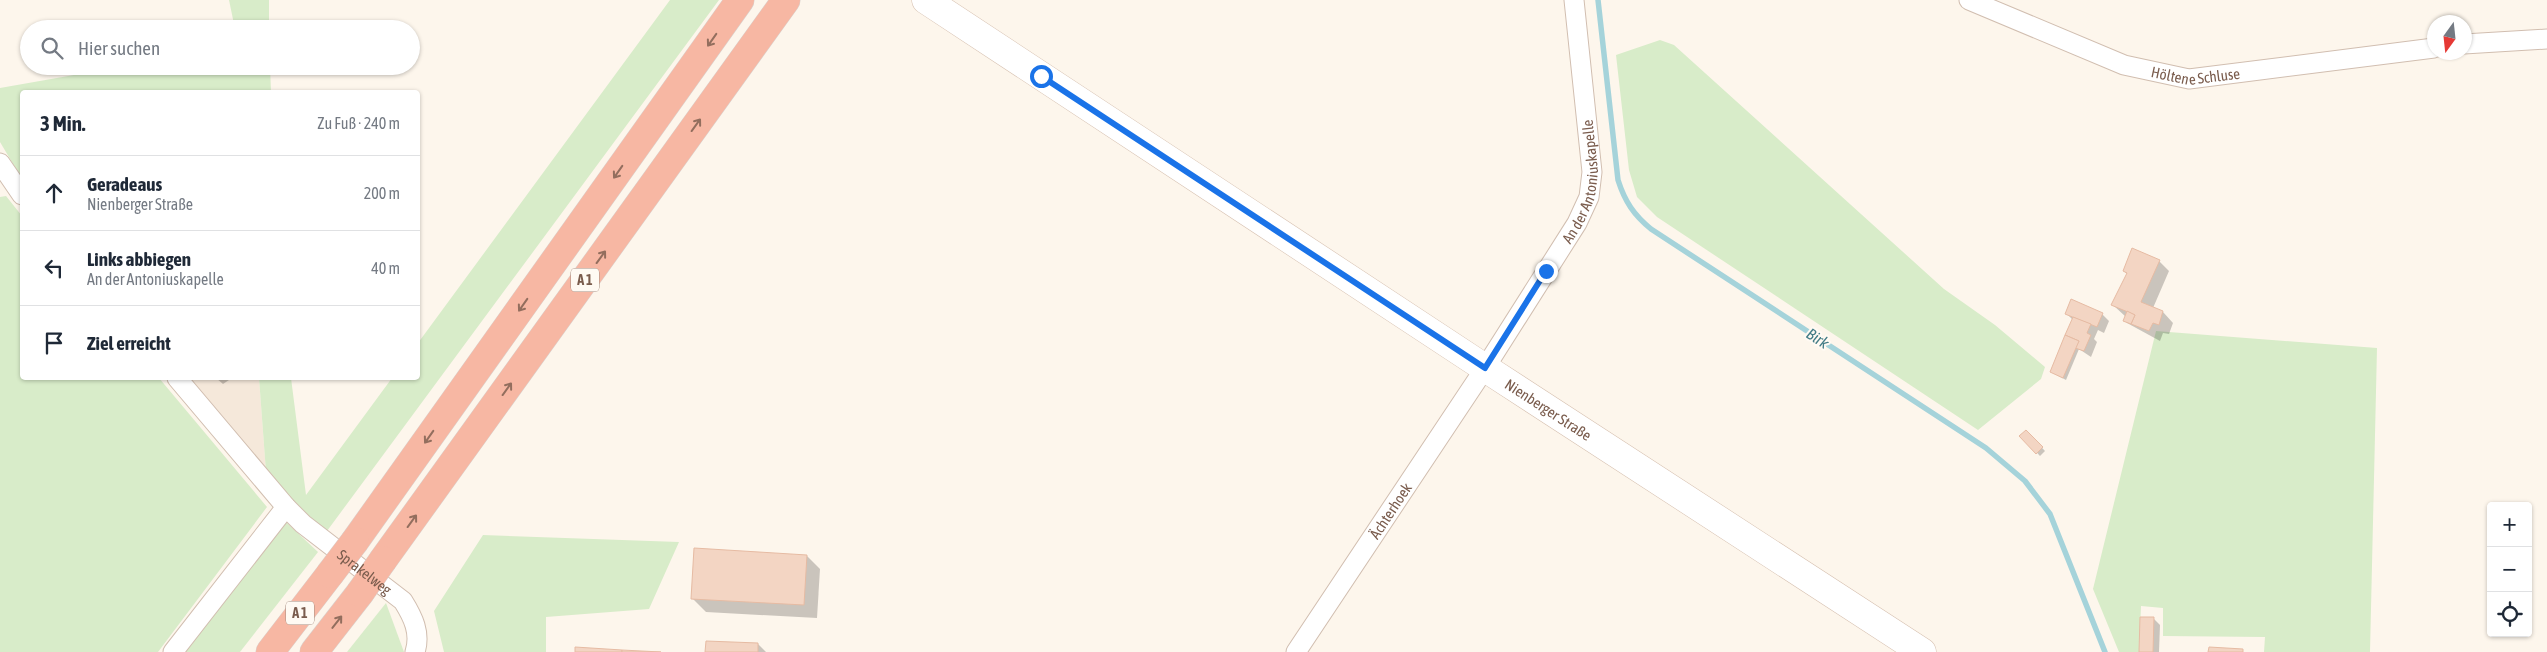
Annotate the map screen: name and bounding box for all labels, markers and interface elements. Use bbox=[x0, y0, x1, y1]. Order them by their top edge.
north arrow bbox=[2427, 15, 2472, 60]
search box bbox=[20, 20, 420, 75]
one-way arrow bbox=[707, 33, 717, 47]
icon: search bbox=[38, 34, 66, 62]
text: Hier suchen bbox=[78, 37, 160, 59]
street label: Höltene Schluse bbox=[2150, 63, 2241, 87]
route start bbox=[1030, 65, 1053, 88]
text: 3 Min. bbox=[40, 111, 86, 135]
text: Zu Fuß · 240 m bbox=[317, 114, 400, 132]
one-way arrow bbox=[691, 118, 701, 132]
street label: An der Antoniuskapelle bbox=[1558, 119, 1601, 246]
one-way arrow bbox=[613, 165, 623, 179]
text: Geradeaus bbox=[87, 173, 162, 195]
icon: ahead bbox=[40, 179, 68, 207]
text: 200 m bbox=[364, 184, 400, 202]
text: Nienberger Straße bbox=[87, 195, 193, 213]
text: Links abbiegen bbox=[87, 248, 191, 270]
one-way arrow bbox=[596, 251, 607, 264]
icon: left bbox=[40, 254, 68, 282]
text: 40 m bbox=[371, 259, 400, 277]
route end bbox=[1535, 260, 1558, 283]
road number: A 1 bbox=[571, 268, 599, 292]
text: An der Antoniuskapelle bbox=[87, 270, 224, 288]
one-way arrow bbox=[518, 297, 529, 311]
water label: Birk bbox=[1803, 324, 1833, 352]
icon: arrive bbox=[40, 329, 68, 357]
text: Ziel erreicht bbox=[87, 332, 171, 354]
street label: Nienberger Straße bbox=[1502, 375, 1595, 444]
one-way arrow bbox=[501, 383, 512, 396]
one-way arrow bbox=[424, 430, 434, 444]
street label: Ächterhoek bbox=[1366, 479, 1415, 542]
map controls bbox=[2487, 502, 2532, 637]
button: + bbox=[2487, 502, 2532, 547]
one-way arrow bbox=[406, 515, 417, 528]
street label: Sprakelweg bbox=[334, 545, 396, 598]
button: − bbox=[2487, 547, 2532, 592]
button: locate bbox=[2487, 592, 2532, 637]
road number: A 1 bbox=[286, 602, 314, 624]
one-way arrow bbox=[332, 616, 343, 629]

